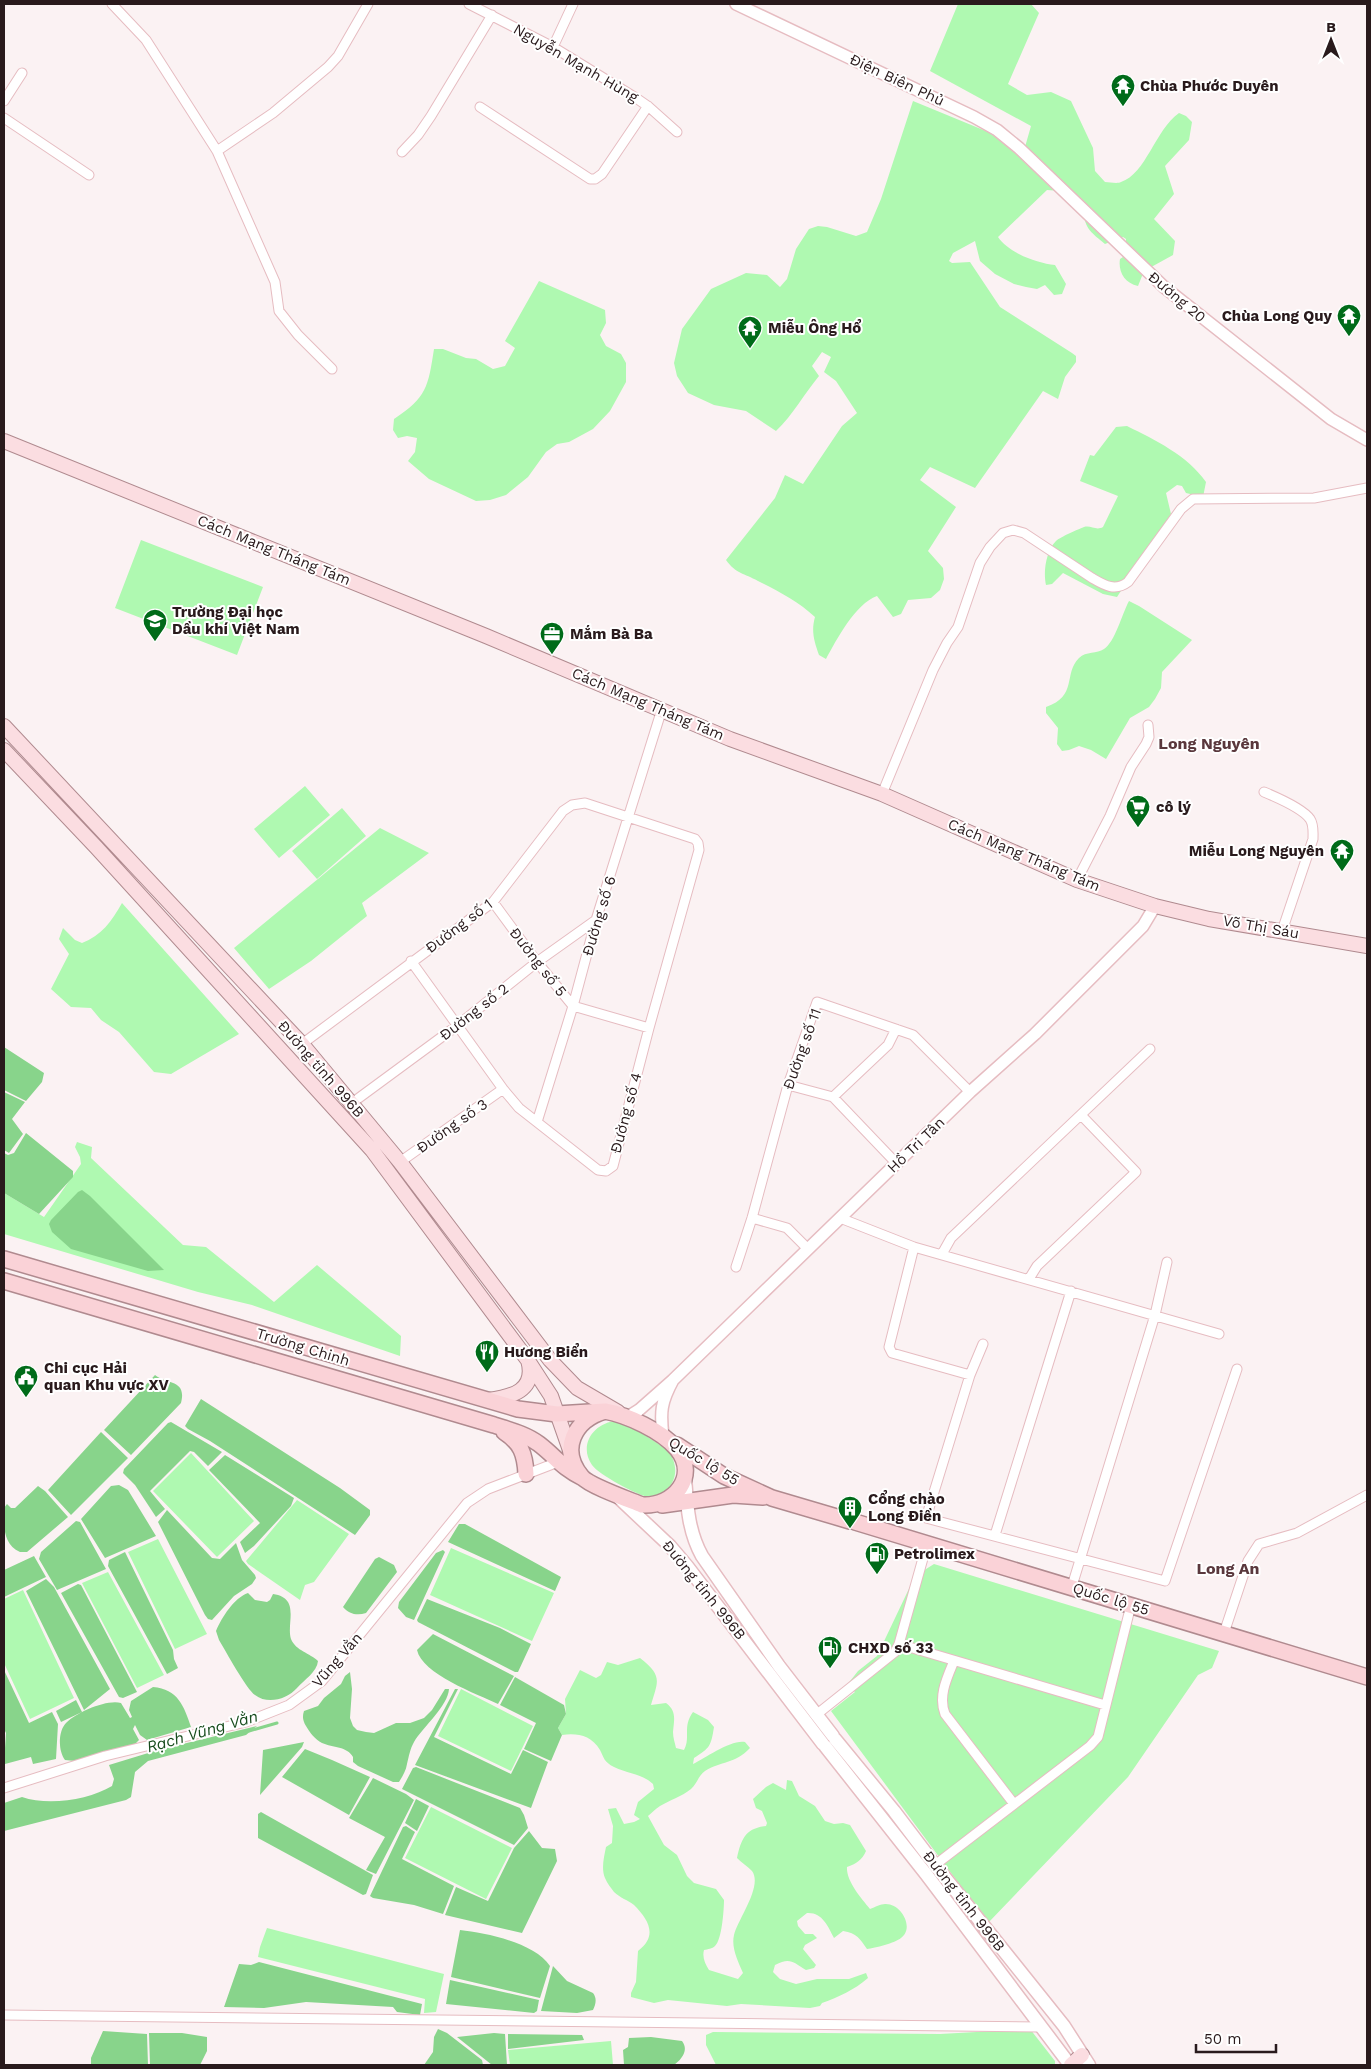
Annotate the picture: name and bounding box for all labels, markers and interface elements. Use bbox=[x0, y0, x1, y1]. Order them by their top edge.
north arrow bbox=[1306, 15, 1356, 65]
street label: Nguyễn Mạnh Hùng bbox=[510, 19, 642, 106]
text: B bbox=[1326, 19, 1336, 35]
street label: Điện Biên Phủ bbox=[847, 50, 947, 110]
temple icon: Chùa Phước Duyên bbox=[1110, 73, 1136, 107]
place label: Chùa Phước Duyên bbox=[1140, 77, 1279, 95]
street label: Đường 20 bbox=[1144, 268, 1210, 326]
temple icon: Chùa Long Quy bbox=[1336, 303, 1362, 337]
place label: Chùa Long Quy bbox=[1222, 307, 1333, 325]
temple icon: Miễu Ông Hổ bbox=[737, 315, 763, 349]
place label: Miễu Ông Hổ bbox=[768, 318, 861, 337]
street label: Cách Mạng Tháng Tám bbox=[195, 511, 353, 589]
place label: Trường Đại học Dầu khí Việt Nam bbox=[172, 603, 300, 638]
school or university icon: Trường Đại học Dầu khí Việt Nam bbox=[142, 608, 168, 642]
office icon: Mắm Bà Ba bbox=[539, 621, 565, 655]
place label: Mắm Bà Ba bbox=[570, 625, 653, 643]
street label: Cách Mạng Tháng Tám bbox=[569, 664, 727, 744]
district label: Long Nguyên bbox=[1158, 734, 1260, 753]
supermarket icon: cô lý bbox=[1125, 794, 1151, 828]
place label: cô lý bbox=[1156, 798, 1191, 816]
street label: Cách Mạng Tháng Tám bbox=[945, 815, 1103, 895]
temple icon: Miễu Long Nguyên bbox=[1329, 838, 1355, 872]
place label: Miễu Long Nguyên bbox=[1189, 842, 1324, 860]
street label: Đường số 6 bbox=[578, 874, 620, 958]
street label: Đường số 1 bbox=[422, 895, 496, 957]
street label: Võ Thị Sáu bbox=[1221, 911, 1301, 943]
street label: Đường số 5 bbox=[506, 924, 570, 1000]
street label: Đường số 2 bbox=[436, 980, 512, 1044]
street label: Đường số 11 bbox=[779, 1006, 825, 1092]
street label: Đường tỉnh 996B bbox=[274, 1017, 368, 1121]
street label: Đường số 4 bbox=[607, 1071, 645, 1155]
street label: Đường số 3 bbox=[413, 1095, 491, 1157]
street label: Hồ Tri Tân bbox=[884, 1113, 948, 1177]
street label: Trường Chinh bbox=[254, 1324, 352, 1370]
restaurant icon: Hương Biển bbox=[474, 1339, 500, 1373]
place label: Hương Biển bbox=[504, 1342, 588, 1361]
place label: Chi cục Hải quan Khu vực XV bbox=[44, 1359, 169, 1394]
public building icon: Chi cục Hải quan Khu vực XV bbox=[13, 1364, 39, 1398]
street label: Quốc lộ 55 bbox=[665, 1433, 743, 1489]
place label: Cổng chào Long Điền bbox=[868, 1489, 945, 1525]
building icon: Cổng chào Long Điền bbox=[837, 1495, 863, 1529]
street label: Đường tỉnh 996B bbox=[658, 1537, 750, 1643]
fuel station icon: Petrolimex bbox=[864, 1541, 890, 1575]
place label: Petrolimex bbox=[894, 1545, 975, 1563]
district label: Long An bbox=[1197, 1559, 1259, 1578]
street label: Quốc lộ 55 bbox=[1071, 1579, 1151, 1619]
street label: Vũng Vằn bbox=[308, 1629, 366, 1691]
fuel station icon: CHXD số 33 bbox=[817, 1635, 843, 1669]
place label: CHXD số 33 bbox=[848, 1639, 933, 1657]
water label: Rạch Vũng Vằn bbox=[144, 1707, 260, 1756]
street label: Đường tỉnh 996B bbox=[919, 1847, 1009, 1955]
scale bar bbox=[1196, 2022, 1276, 2054]
text: 50 m bbox=[1204, 2030, 1241, 2048]

